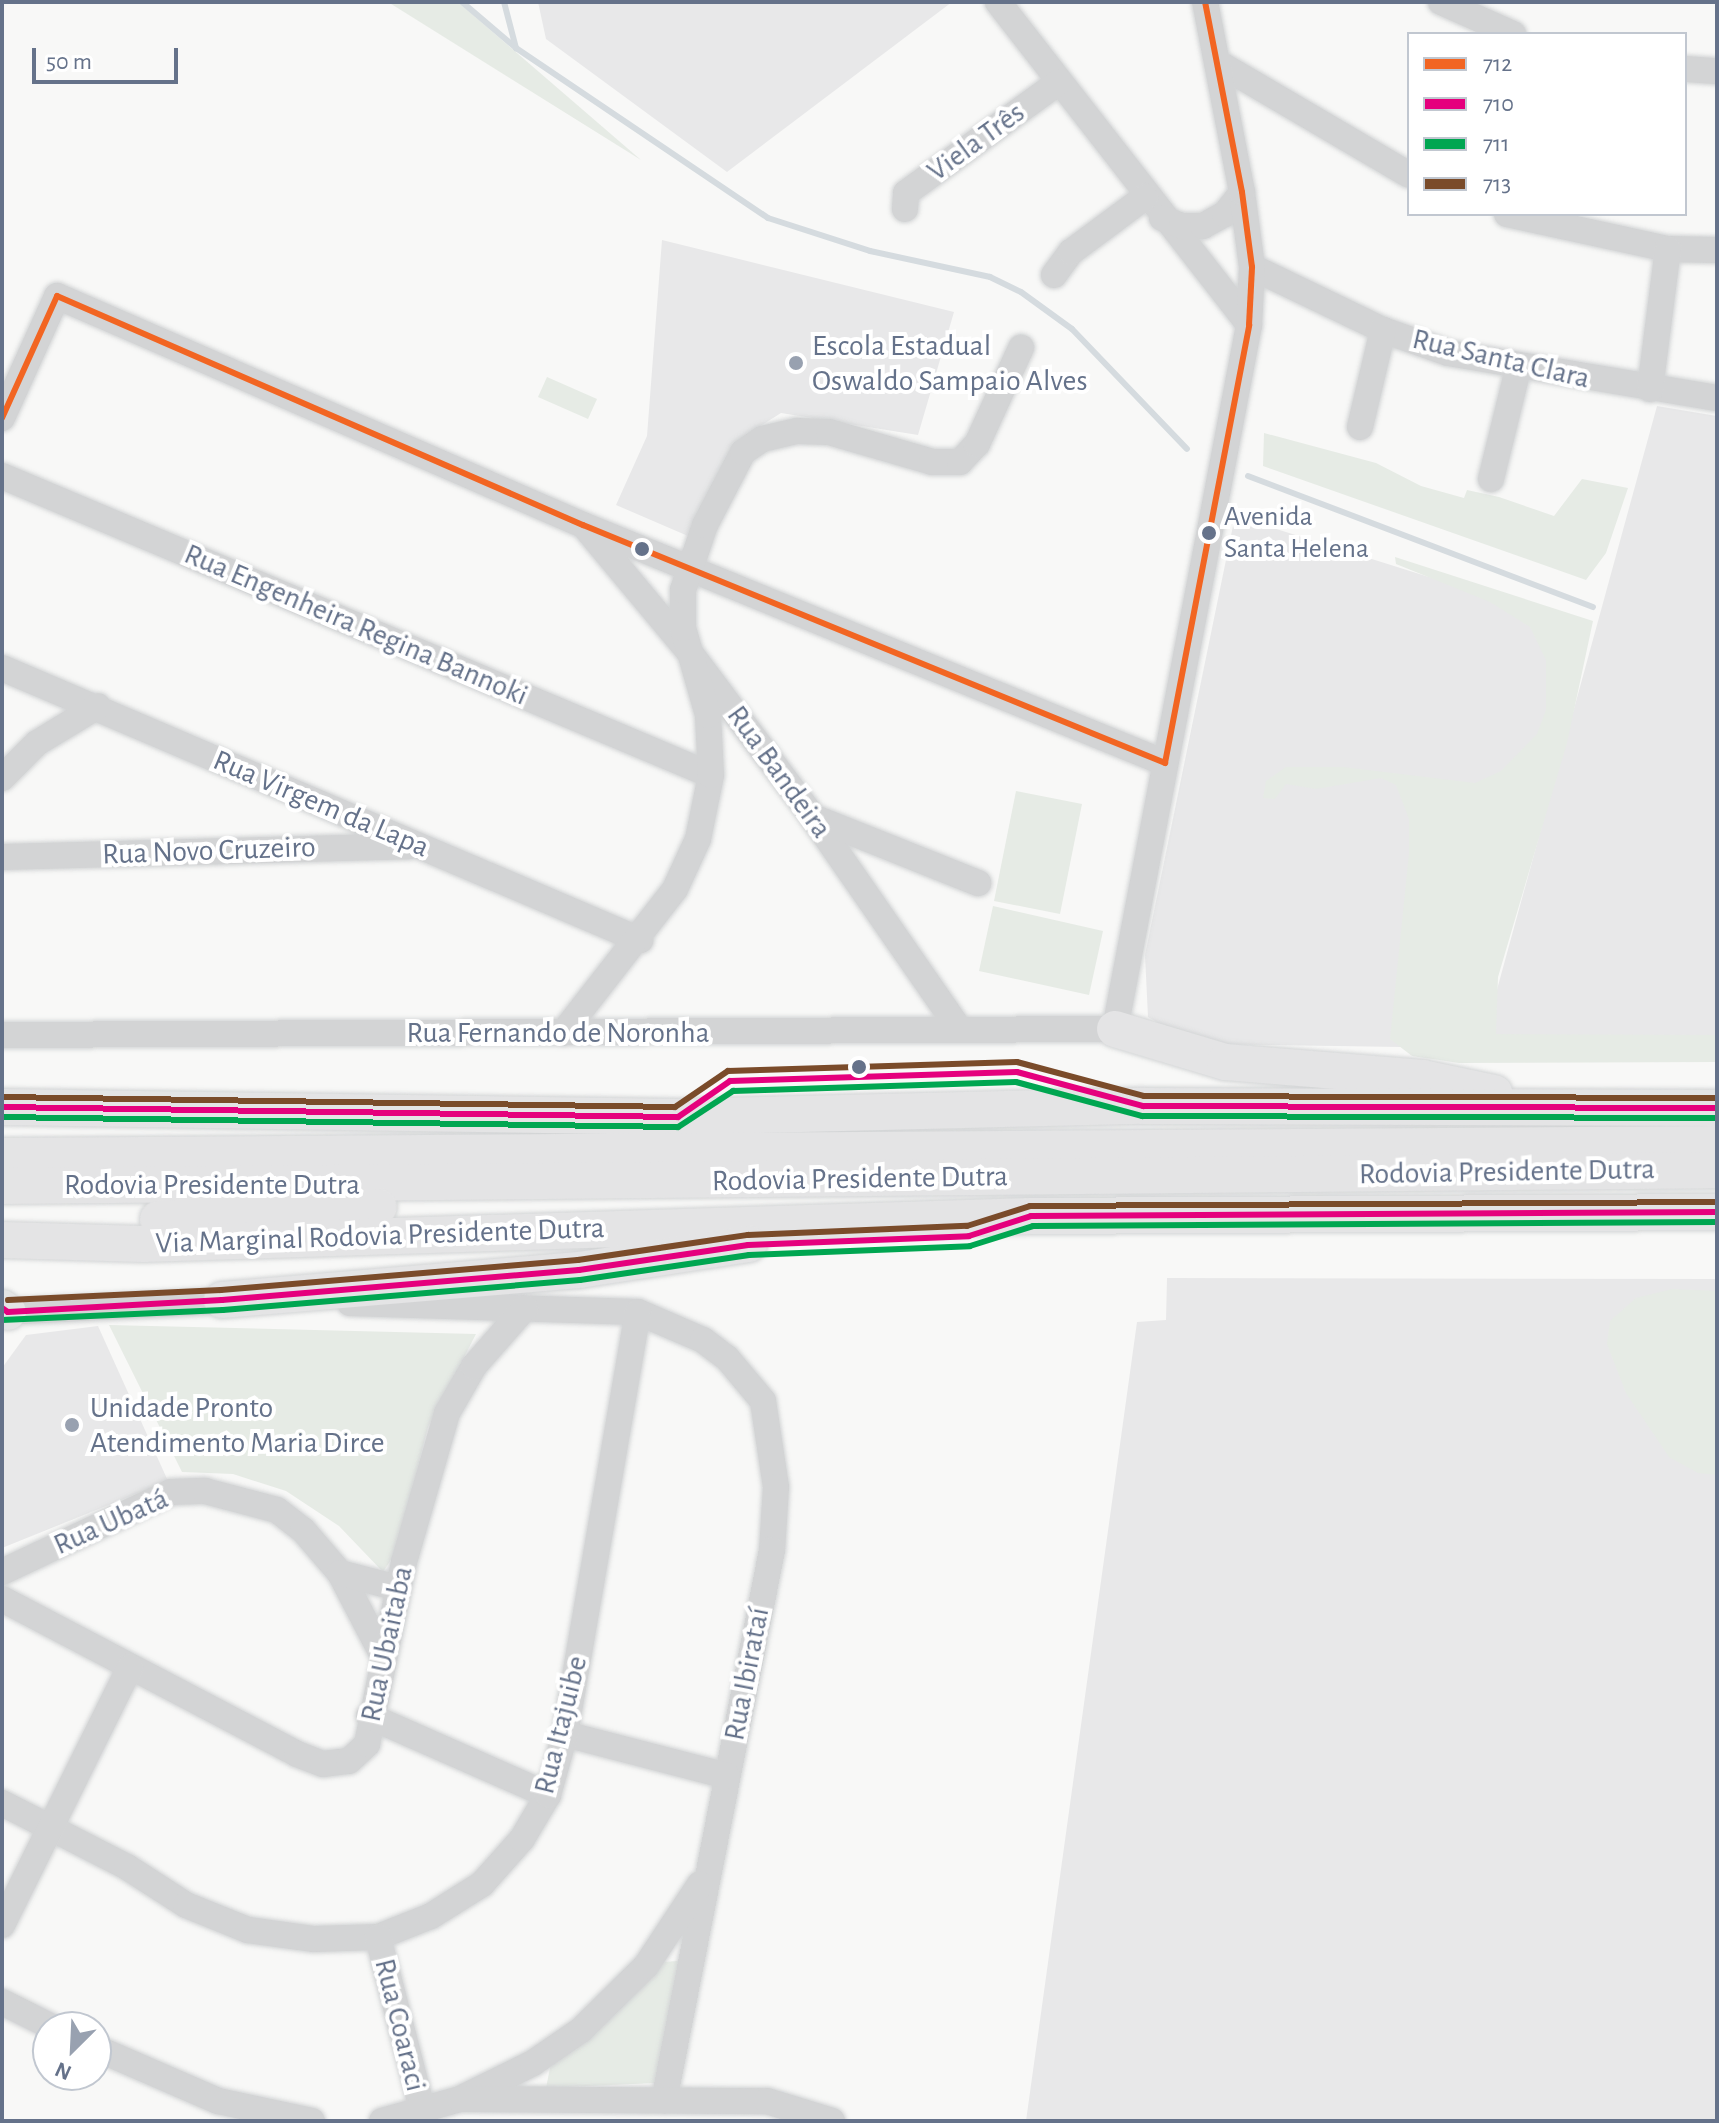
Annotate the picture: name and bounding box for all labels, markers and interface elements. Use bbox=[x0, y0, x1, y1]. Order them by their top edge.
scale bar bbox=[36, 32, 182, 82]
legend bbox=[1407, 32, 1687, 216]
text: 50 m bbox=[46, 50, 92, 74]
text: 712 bbox=[1483, 52, 1512, 76]
text: 710 bbox=[1483, 92, 1514, 116]
street label: Viela Três bbox=[920, 95, 1032, 189]
text: 711 bbox=[1483, 132, 1510, 156]
text: 713 bbox=[1483, 172, 1511, 196]
street label: Rua Santa Clara bbox=[1409, 321, 1593, 397]
place label: Escola Estadual Oswaldo Sampaio Alves bbox=[812, 328, 1087, 398]
marker: Escola Estadual Oswaldo Sampaio Alves bbox=[787, 354, 805, 372]
place label: Avenida Santa Helena bbox=[1224, 500, 1369, 566]
marker: Avenida Santa Helena bbox=[1201, 525, 1217, 541]
street label: Rua Engenheira Regina Bannoki bbox=[179, 536, 533, 714]
unlabelled marker bbox=[634, 541, 650, 557]
street label: Rua Bandeira bbox=[719, 699, 839, 845]
street label: Rua Virgem da Lapa bbox=[208, 742, 434, 866]
street label: Rua Novo Cruzeiro bbox=[102, 829, 316, 873]
street label: Rua Fernando de Noronha bbox=[406, 1015, 710, 1051]
unlabelled marker bbox=[851, 1059, 867, 1075]
street label: Rodovia Presidente Dutra bbox=[1359, 1151, 1655, 1193]
street label: Rodovia Presidente Dutra bbox=[712, 1158, 1008, 1200]
street label: Rodovia Presidente Dutra bbox=[64, 1167, 360, 1203]
street label: Via Marginal Rodovia Presidente Dutra bbox=[155, 1210, 605, 1262]
place label: Unidade Pronto Atendimento Maria Dirce bbox=[90, 1390, 385, 1460]
marker: Unidade Pronto Atendimento Maria Dirce bbox=[61, 1414, 83, 1436]
street label: Rua Ubatá bbox=[48, 1481, 174, 1563]
street label: Rua Ubaitaba bbox=[353, 1563, 421, 1725]
street label: Rua Ibirataí bbox=[716, 1604, 778, 1744]
street label: Rua Itajuibe bbox=[526, 1652, 596, 1798]
street label: Rua Coaraci bbox=[366, 1955, 434, 2095]
north arrow bbox=[32, 2011, 112, 2091]
text: N bbox=[52, 2058, 75, 2084]

